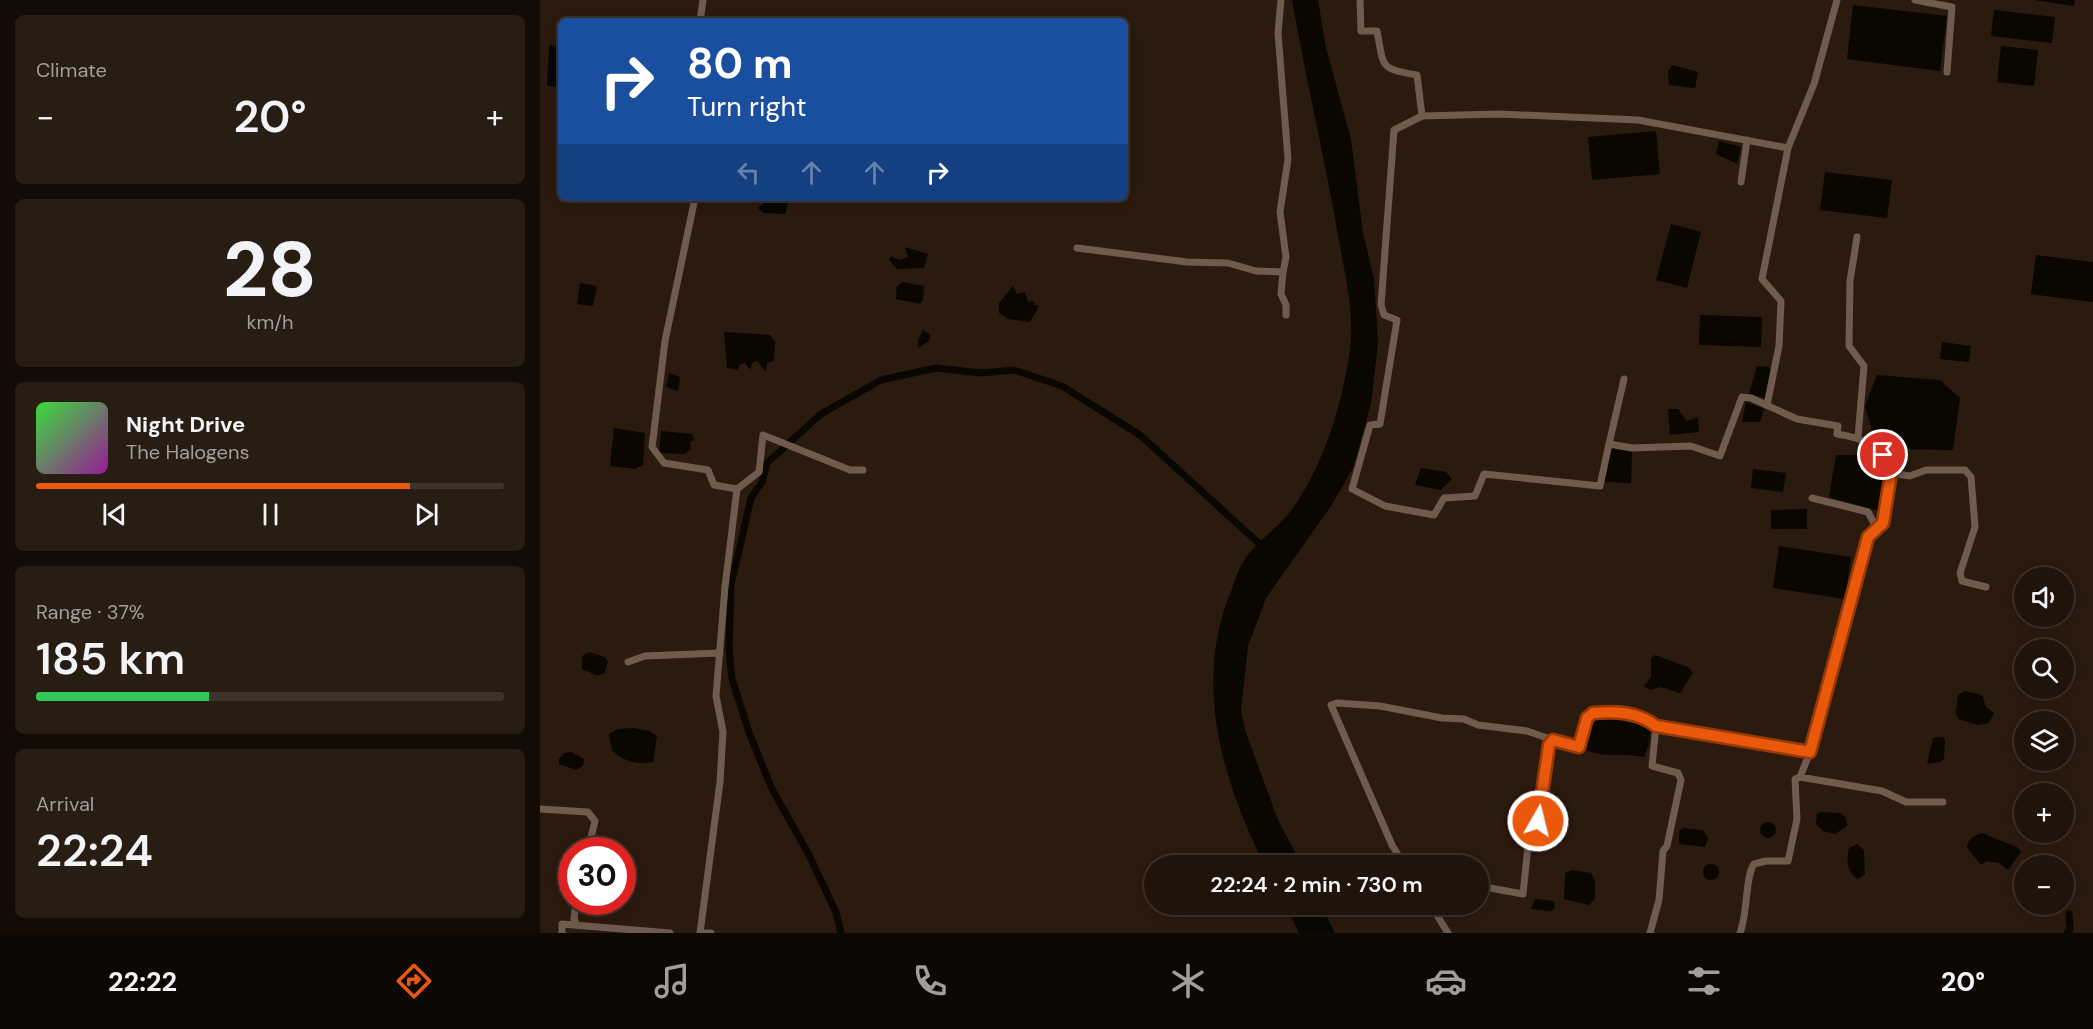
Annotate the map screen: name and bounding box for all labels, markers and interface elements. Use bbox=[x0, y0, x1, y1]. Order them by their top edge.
text: 80 m bbox=[687, 36, 793, 91]
icon: right bbox=[588, 42, 666, 120]
text: Climate bbox=[36, 57, 107, 83]
text: 20° bbox=[233, 87, 307, 146]
text: Turn right bbox=[687, 89, 807, 124]
text: − bbox=[36, 95, 54, 138]
text: + bbox=[486, 95, 504, 138]
icon: left bbox=[732, 156, 765, 189]
icon: ahead bbox=[795, 156, 828, 189]
icon: ahead bbox=[858, 156, 891, 189]
icon: right bbox=[921, 156, 954, 189]
text: 28 bbox=[223, 219, 317, 320]
text: km/h bbox=[246, 309, 294, 335]
text: Night Drive bbox=[126, 410, 245, 439]
pin bbox=[1857, 429, 1908, 480]
icon: arrive bbox=[1866, 438, 1899, 471]
text: The Halogens bbox=[126, 439, 249, 465]
icon: previous bbox=[98, 498, 131, 531]
icon: pause bbox=[254, 498, 287, 531]
icon: next bbox=[410, 498, 443, 531]
map controls bbox=[2014, 567, 2074, 915]
button: sound bbox=[2014, 567, 2074, 627]
text: Range · 37% bbox=[36, 599, 145, 625]
text: 185 km bbox=[36, 629, 185, 688]
button: search bbox=[2014, 639, 2074, 699]
button: layers bbox=[2014, 711, 2074, 771]
button: + bbox=[2014, 783, 2074, 843]
position arrow bbox=[1506, 789, 1570, 853]
text: Arrival bbox=[36, 791, 94, 817]
text: 22:24 bbox=[36, 821, 153, 880]
speed limit sign: 30 bbox=[558, 837, 636, 915]
button: − bbox=[2014, 855, 2074, 915]
text: 22:24 · 2 min · 730 m bbox=[1210, 870, 1423, 899]
icon: directions bbox=[393, 960, 435, 1002]
icon: music bbox=[651, 960, 693, 1002]
icon: phone bbox=[909, 960, 951, 1002]
icon: climate bbox=[1167, 960, 1209, 1002]
icon: car bbox=[1425, 960, 1467, 1002]
icon: filters bbox=[1683, 960, 1725, 1002]
text: 22:22 bbox=[108, 964, 177, 999]
text: 20° bbox=[1941, 964, 1985, 999]

